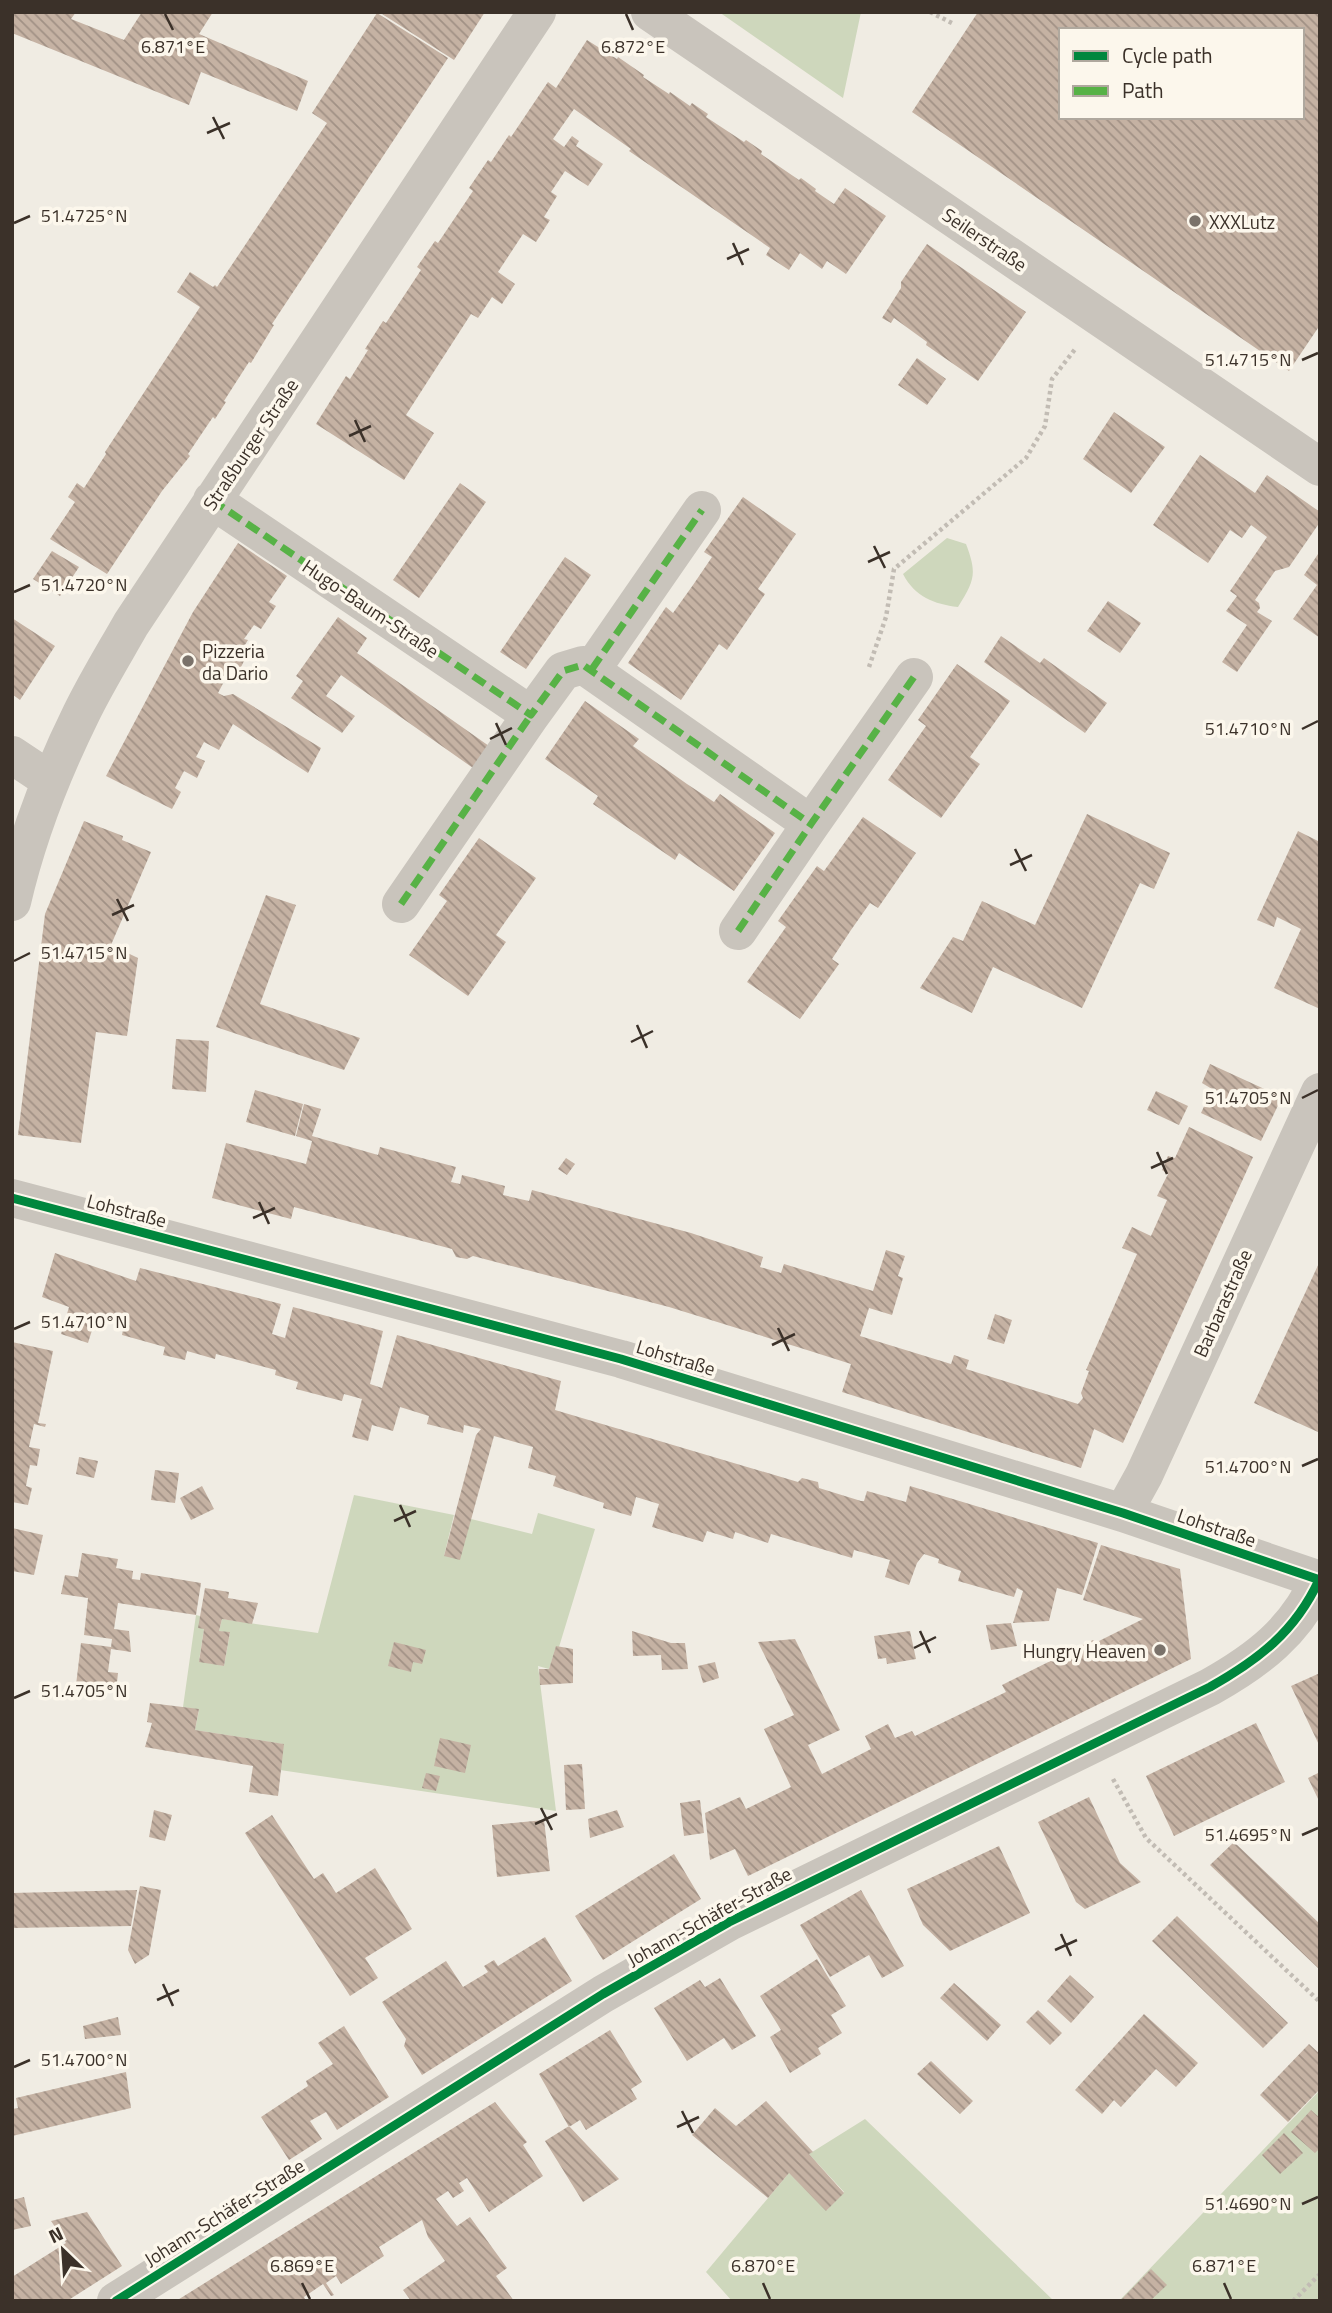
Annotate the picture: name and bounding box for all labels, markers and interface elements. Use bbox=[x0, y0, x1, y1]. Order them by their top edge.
legend bbox=[1059, 28, 1304, 119]
text: 6.871°E bbox=[141, 33, 205, 60]
text: 6.872°E bbox=[601, 33, 665, 60]
text: Cycle path bbox=[1122, 39, 1213, 71]
text: Path bbox=[1122, 74, 1164, 106]
street label: Seilerstraße bbox=[937, 200, 1033, 278]
text: 51.4725°N bbox=[41, 202, 127, 229]
place label: XXXLutz bbox=[1209, 207, 1275, 236]
marker: XXXLutz bbox=[1187, 213, 1203, 229]
text: 51.4715°N bbox=[1205, 346, 1291, 373]
street label: Straßburger Straße bbox=[195, 372, 305, 516]
street label: Hugo-Baum-Straße bbox=[297, 551, 445, 665]
text: 51.4720°N bbox=[41, 571, 127, 598]
place label: Pizzeria da Dario bbox=[202, 636, 268, 687]
marker: Pizzeria da Dario bbox=[180, 653, 196, 669]
text: 51.4710°N bbox=[1205, 715, 1291, 742]
text: 51.4715°N bbox=[41, 939, 127, 966]
text: 51.4705°N bbox=[1205, 1084, 1291, 1111]
street label: Lohstraße bbox=[84, 1185, 170, 1235]
street label: Barbarastraße bbox=[1185, 1244, 1259, 1362]
text: 51.4710°N bbox=[41, 1308, 127, 1335]
street label: Lohstraße bbox=[633, 1331, 719, 1383]
text: 51.4700°N bbox=[1205, 1453, 1291, 1480]
street label: Lohstraße bbox=[1174, 1500, 1260, 1554]
place label: Hungry Heaven bbox=[1023, 1636, 1146, 1665]
marker: Hungry Heaven bbox=[1152, 1642, 1168, 1658]
text: 51.4705°N bbox=[41, 1677, 127, 1704]
text: 51.4695°N bbox=[1205, 1821, 1291, 1848]
street label: Johann-Schäfer-Straße bbox=[621, 1859, 797, 1973]
text: 51.4700°N bbox=[41, 2046, 127, 2073]
street label: Johann-Schäfer-Straße bbox=[138, 2151, 310, 2273]
text: 51.4690°N bbox=[1205, 2190, 1291, 2217]
north arrow bbox=[28, 2215, 98, 2285]
text: N bbox=[44, 2218, 68, 2250]
text: 6.869°E bbox=[270, 2252, 334, 2279]
text: 6.870°E bbox=[731, 2252, 795, 2279]
text: 6.871°E bbox=[1192, 2252, 1256, 2279]

